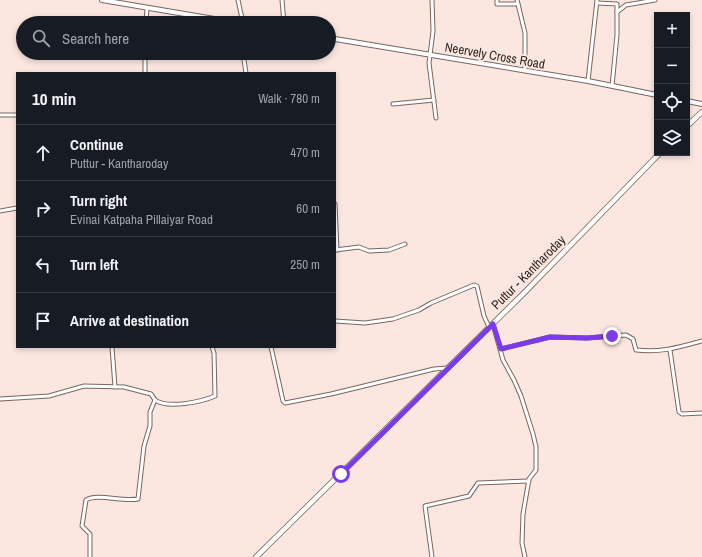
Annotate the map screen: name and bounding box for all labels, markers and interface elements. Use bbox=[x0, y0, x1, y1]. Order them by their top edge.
map controls bbox=[654, 12, 690, 156]
button: + bbox=[654, 12, 690, 48]
search box bbox=[16, 16, 336, 60]
icon: search bbox=[30, 27, 52, 49]
text: Search here bbox=[62, 28, 129, 49]
street label: Neervely Cross Road bbox=[444, 38, 546, 73]
button: − bbox=[654, 48, 690, 84]
button: locate bbox=[654, 84, 690, 120]
text: 10 min bbox=[32, 87, 76, 110]
text: Walk · 780 m bbox=[258, 90, 320, 107]
button: layers bbox=[654, 120, 690, 156]
text: Continue bbox=[70, 134, 123, 155]
icon: ahead bbox=[32, 142, 54, 164]
text: 470 m bbox=[290, 144, 320, 161]
text: Puttur - Kantharoday bbox=[70, 155, 168, 172]
text: Turn right bbox=[70, 190, 127, 211]
icon: right bbox=[32, 198, 54, 220]
text: 60 m bbox=[296, 200, 320, 217]
text: Evinai Katpaha Pillaiyar Road bbox=[70, 211, 213, 228]
street label: Puttur - Kantharoday bbox=[488, 231, 570, 313]
icon: left bbox=[32, 254, 54, 276]
text: Turn left bbox=[70, 254, 118, 275]
text: 250 m bbox=[290, 256, 320, 273]
icon: arrive bbox=[32, 310, 54, 332]
text: Arrive at destination bbox=[70, 310, 189, 331]
route end bbox=[603, 327, 621, 345]
route start bbox=[332, 465, 350, 483]

